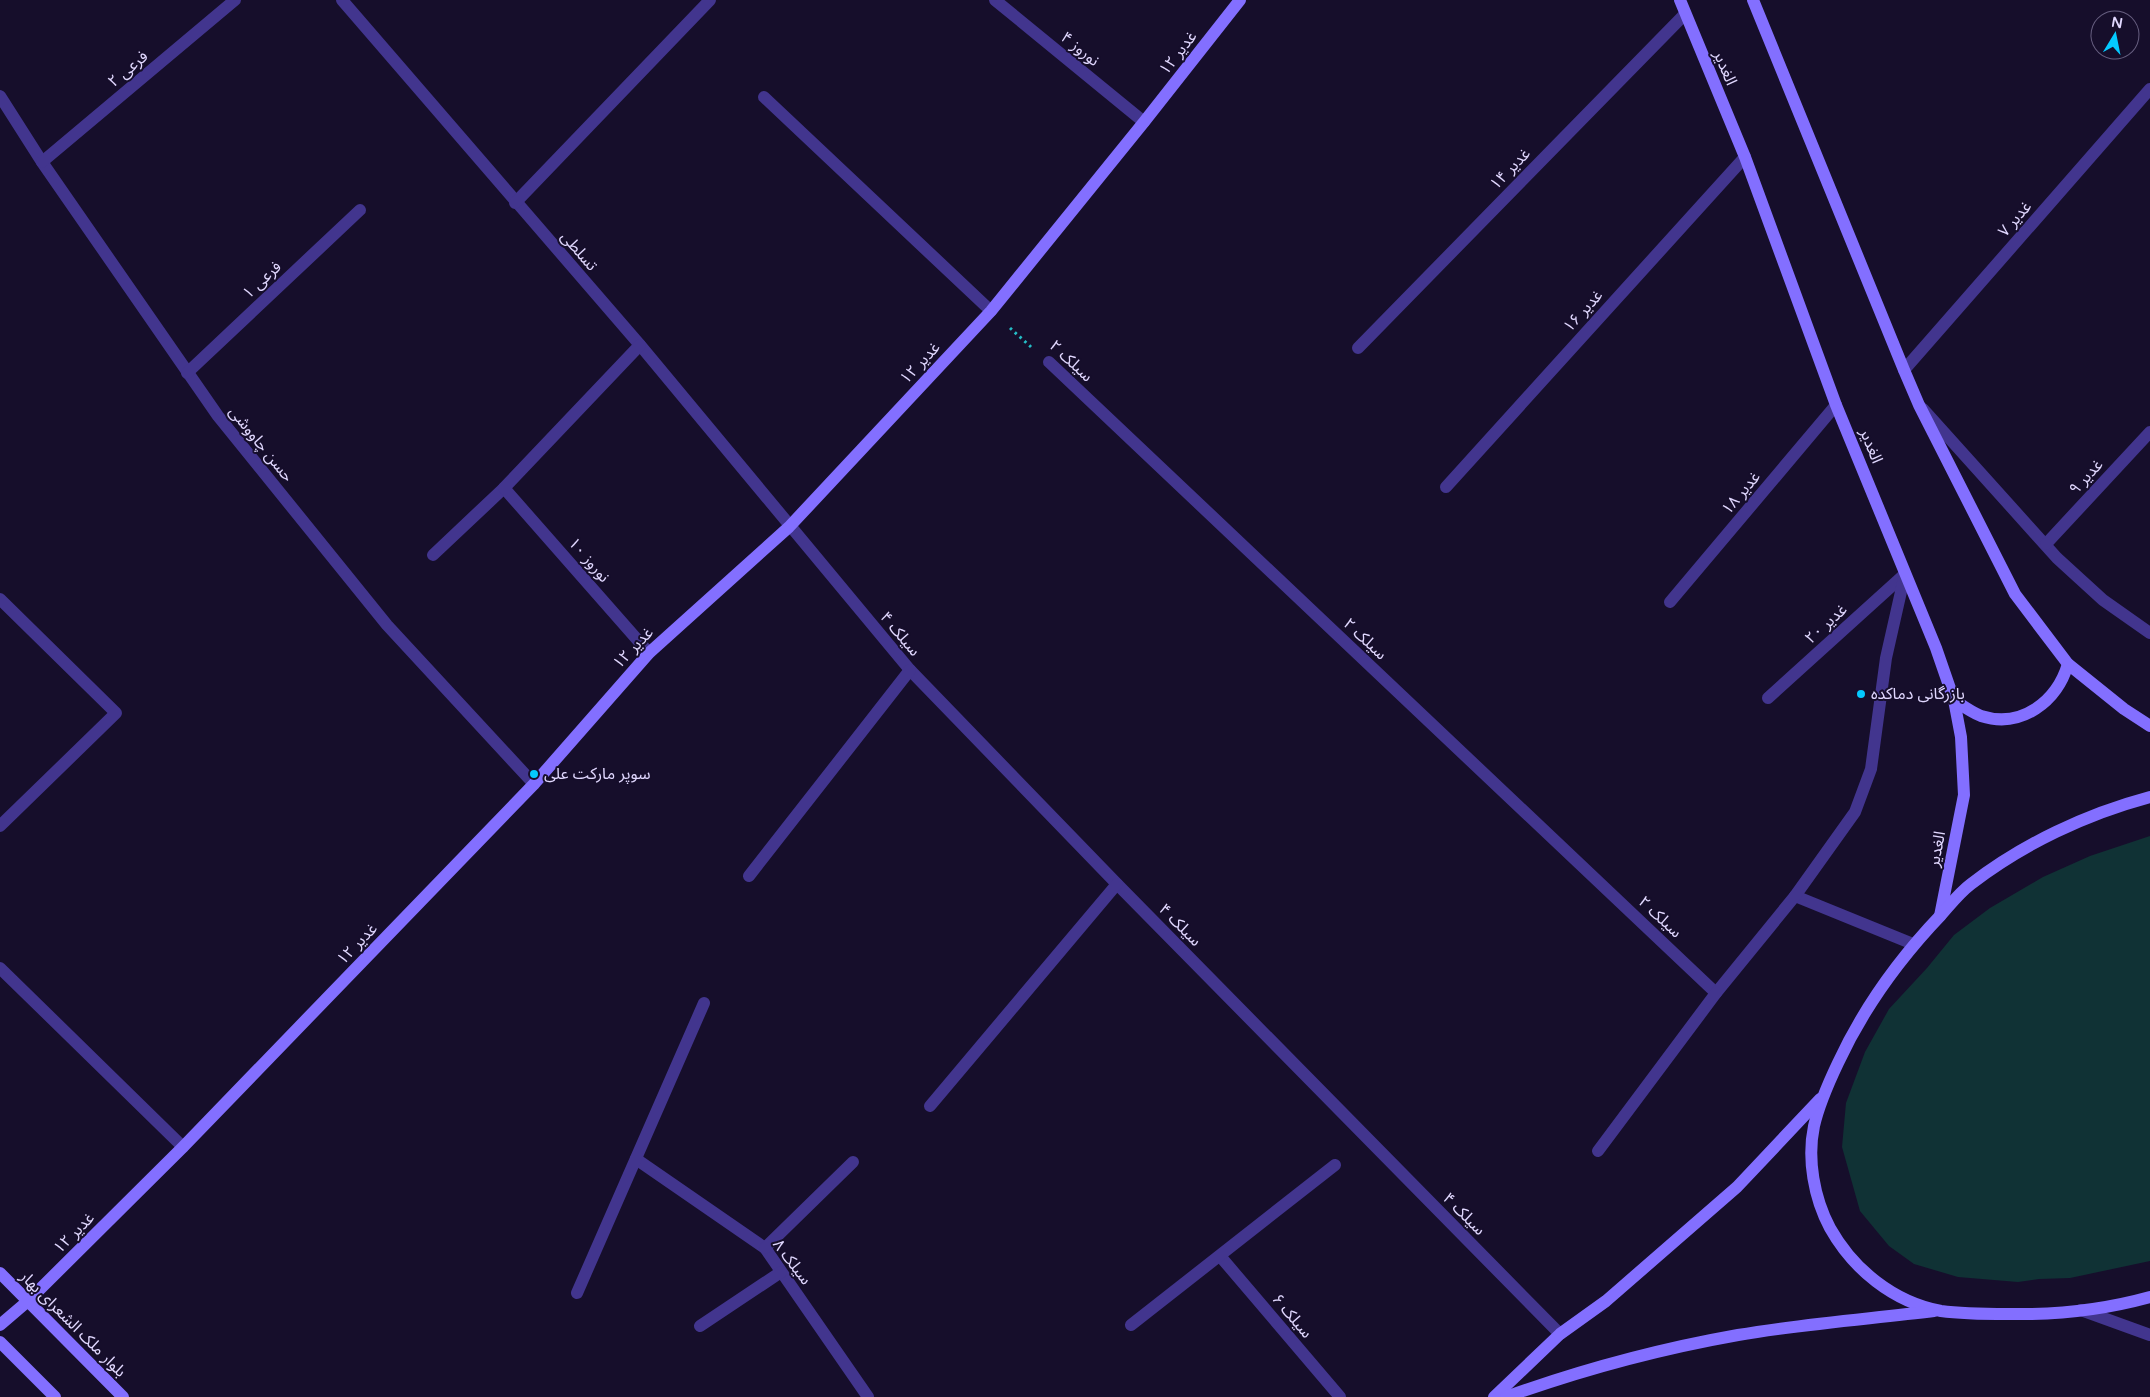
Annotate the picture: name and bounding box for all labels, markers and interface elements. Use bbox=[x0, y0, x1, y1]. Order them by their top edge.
north arrow bbox=[2090, 10, 2140, 60]
text: N bbox=[2110, 13, 2124, 32]
street label: نوروز ۴ bbox=[1057, 27, 1103, 71]
street label: غدیر ۱۲ bbox=[1155, 27, 1201, 79]
street label: فرعی ۲ bbox=[104, 46, 152, 92]
street label: الغدیر bbox=[1708, 47, 1741, 88]
street label: غدیر ۱۴ bbox=[1485, 144, 1535, 194]
street label: غدیر ۷ bbox=[1994, 197, 2036, 241]
street label: تسلطی bbox=[556, 227, 602, 275]
street label: فرعی ۱ bbox=[238, 257, 286, 303]
street label: غدیر ۱۶ bbox=[1559, 286, 1607, 336]
street label: سیلک ۲ bbox=[1045, 336, 1097, 386]
street label: غدیر ۱۲ bbox=[896, 338, 944, 388]
street label: حسن چاووشی bbox=[224, 402, 298, 486]
street label: الغدیر bbox=[1855, 425, 1887, 466]
street label: غدیر ۹ bbox=[2065, 455, 2107, 499]
street label: غدیر ۱۸ bbox=[1717, 467, 1765, 519]
street label: نوروز ۱۰ bbox=[564, 533, 614, 587]
street label: غدیر ۲۰ bbox=[1801, 600, 1851, 648]
street label: سیلک ۴ bbox=[876, 608, 924, 660]
street label: سیلک ۲ bbox=[1339, 614, 1391, 664]
street label: غدیر ۱۲ bbox=[608, 623, 658, 673]
place label: بازرگانی دماکده bbox=[1871, 684, 1965, 704]
marker: بازرگانی دماکده bbox=[1855, 688, 1867, 700]
place label: سوپر مارکت علی bbox=[544, 764, 651, 784]
marker: سوپر مارکت علی bbox=[528, 768, 540, 780]
street label: الغدیر bbox=[1924, 829, 1950, 870]
street label: سیلک ۲ bbox=[1634, 892, 1686, 942]
street label: سیلک ۴ bbox=[1154, 899, 1206, 951]
street label: غدیر ۱۲ bbox=[332, 919, 382, 969]
street label: سیلک ۴ bbox=[1438, 1188, 1490, 1240]
street label: غدیر ۱۲ bbox=[49, 1208, 99, 1258]
street label: سیلک ۸ bbox=[768, 1235, 816, 1289]
street label: بلوار ملک الشعرای بهار bbox=[15, 1266, 130, 1381]
street label: سیلک ۶ bbox=[1268, 1290, 1316, 1342]

